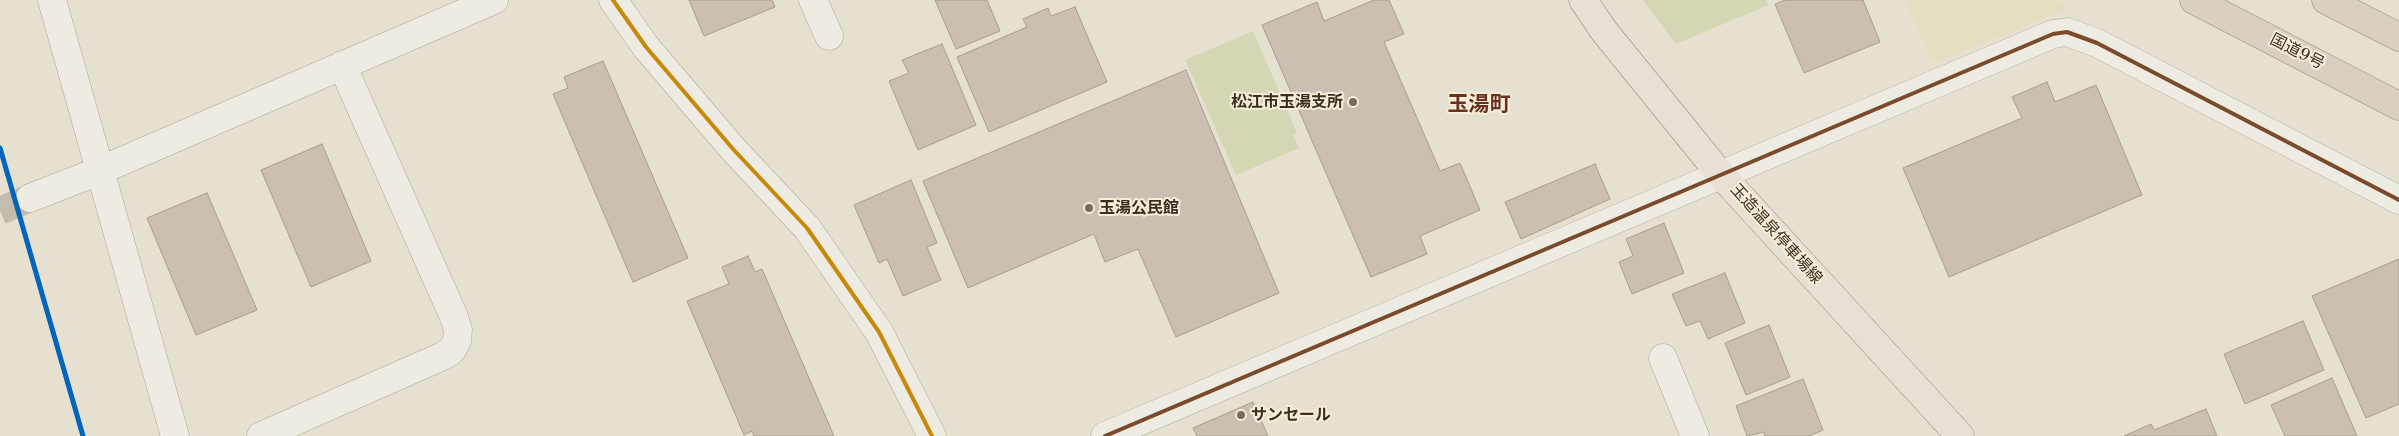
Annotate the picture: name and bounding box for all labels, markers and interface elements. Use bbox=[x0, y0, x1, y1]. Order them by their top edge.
street label: 国道9号 bbox=[2267, 30, 2327, 74]
place label: 松江市玉湯支所 bbox=[1231, 92, 1343, 112]
district label: 玉湯町 bbox=[1448, 92, 1510, 118]
marker: 松江市玉湯支所 bbox=[1347, 96, 1359, 108]
street label: 玉造温泉停車場線 bbox=[1726, 180, 1826, 288]
place label: 玉湯公民館 bbox=[1099, 198, 1179, 218]
marker: 玉湯公民館 bbox=[1083, 202, 1095, 214]
place label: サンセール bbox=[1251, 405, 1331, 425]
marker: サンセール bbox=[1235, 409, 1247, 421]

